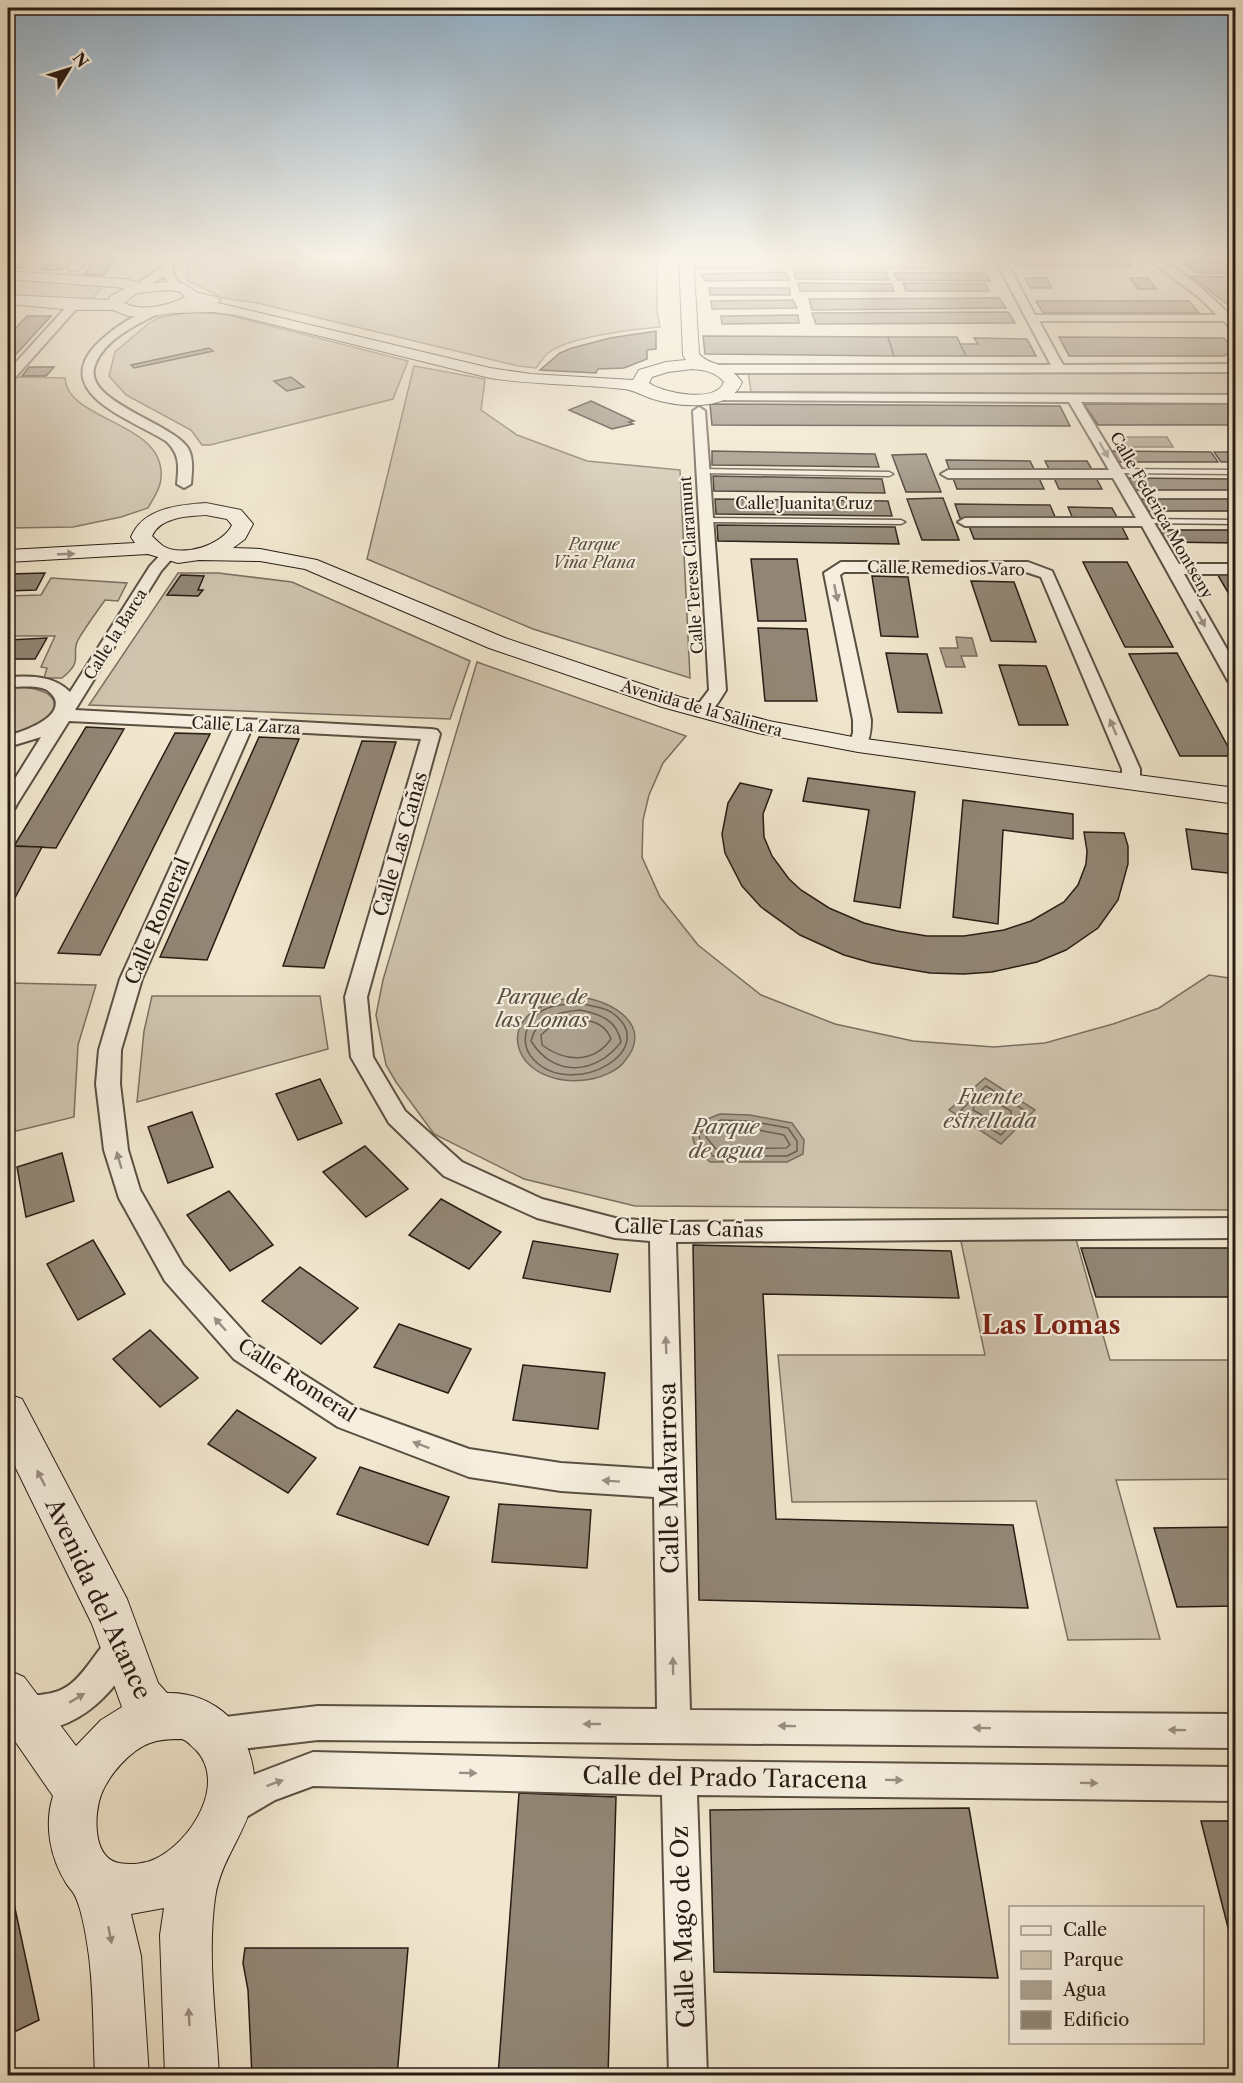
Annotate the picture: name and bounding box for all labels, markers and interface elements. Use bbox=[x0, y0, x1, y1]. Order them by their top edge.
north arrow bbox=[39, 39, 99, 99]
text: N bbox=[69, 48, 93, 71]
street label: Calle Federica Montseny bbox=[1106, 428, 1218, 603]
one-way arrow bbox=[1099, 442, 1109, 459]
street label: Calle Teresa Claramunt bbox=[675, 475, 707, 655]
street label: Calle Juanita Cruz bbox=[735, 493, 873, 513]
park label: Parque Viña Plana bbox=[553, 534, 636, 572]
one-way arrow bbox=[56, 549, 75, 558]
street label: Calle Remedios Varo bbox=[867, 557, 1025, 579]
street label: Calle la Barca bbox=[79, 584, 151, 683]
one-way arrow bbox=[832, 584, 841, 603]
one-way arrow bbox=[1196, 611, 1207, 627]
street label: Avenida de la Salinera bbox=[618, 675, 786, 741]
street label: Calle La Zarza bbox=[191, 712, 302, 738]
one-way arrow bbox=[1108, 718, 1118, 736]
street label: Calle Las Cañas bbox=[368, 769, 432, 919]
street label: Calle Romeral bbox=[119, 854, 195, 988]
park label: Parque de las Lomas bbox=[495, 985, 589, 1032]
water label: Fuente estrellada bbox=[943, 1084, 1037, 1133]
water label: Parque de agua bbox=[689, 1114, 764, 1163]
one-way arrow bbox=[114, 1151, 123, 1169]
street label: Calle Las Cañas bbox=[614, 1213, 764, 1243]
district label: Las Lomas bbox=[981, 1309, 1121, 1341]
one-way arrow bbox=[213, 1317, 227, 1332]
street label: Calle Romeral bbox=[234, 1333, 361, 1427]
one-way arrow bbox=[661, 1336, 671, 1355]
street label: Calle Malvarrosa bbox=[652, 1382, 685, 1574]
one-way arrow bbox=[412, 1440, 430, 1449]
one-way arrow bbox=[37, 1470, 46, 1487]
one-way arrow bbox=[602, 1476, 621, 1485]
street label: Avenida del Atance bbox=[39, 1493, 158, 1704]
one-way arrow bbox=[668, 1657, 677, 1676]
one-way arrow bbox=[69, 1693, 86, 1703]
one-way arrow bbox=[583, 1719, 602, 1729]
one-way arrow bbox=[778, 1721, 797, 1731]
one-way arrow bbox=[973, 1723, 992, 1733]
one-way arrow bbox=[1168, 1725, 1187, 1735]
street label: Calle del Prado Taracena bbox=[582, 1761, 868, 1794]
one-way arrow bbox=[459, 1768, 478, 1778]
one-way arrow bbox=[884, 1776, 903, 1785]
one-way arrow bbox=[266, 1777, 284, 1787]
one-way arrow bbox=[1079, 1778, 1098, 1788]
street label: Calle Mago de Oz bbox=[664, 1825, 701, 2029]
legend bbox=[1009, 1906, 1204, 2044]
text: Calle bbox=[1063, 1919, 1107, 1941]
one-way arrow bbox=[106, 1926, 115, 1945]
text: Parque bbox=[1063, 1949, 1124, 1971]
text: Agua bbox=[1062, 1979, 1107, 2001]
one-way arrow bbox=[184, 2008, 193, 2027]
text: Edificio bbox=[1063, 2009, 1129, 2031]

